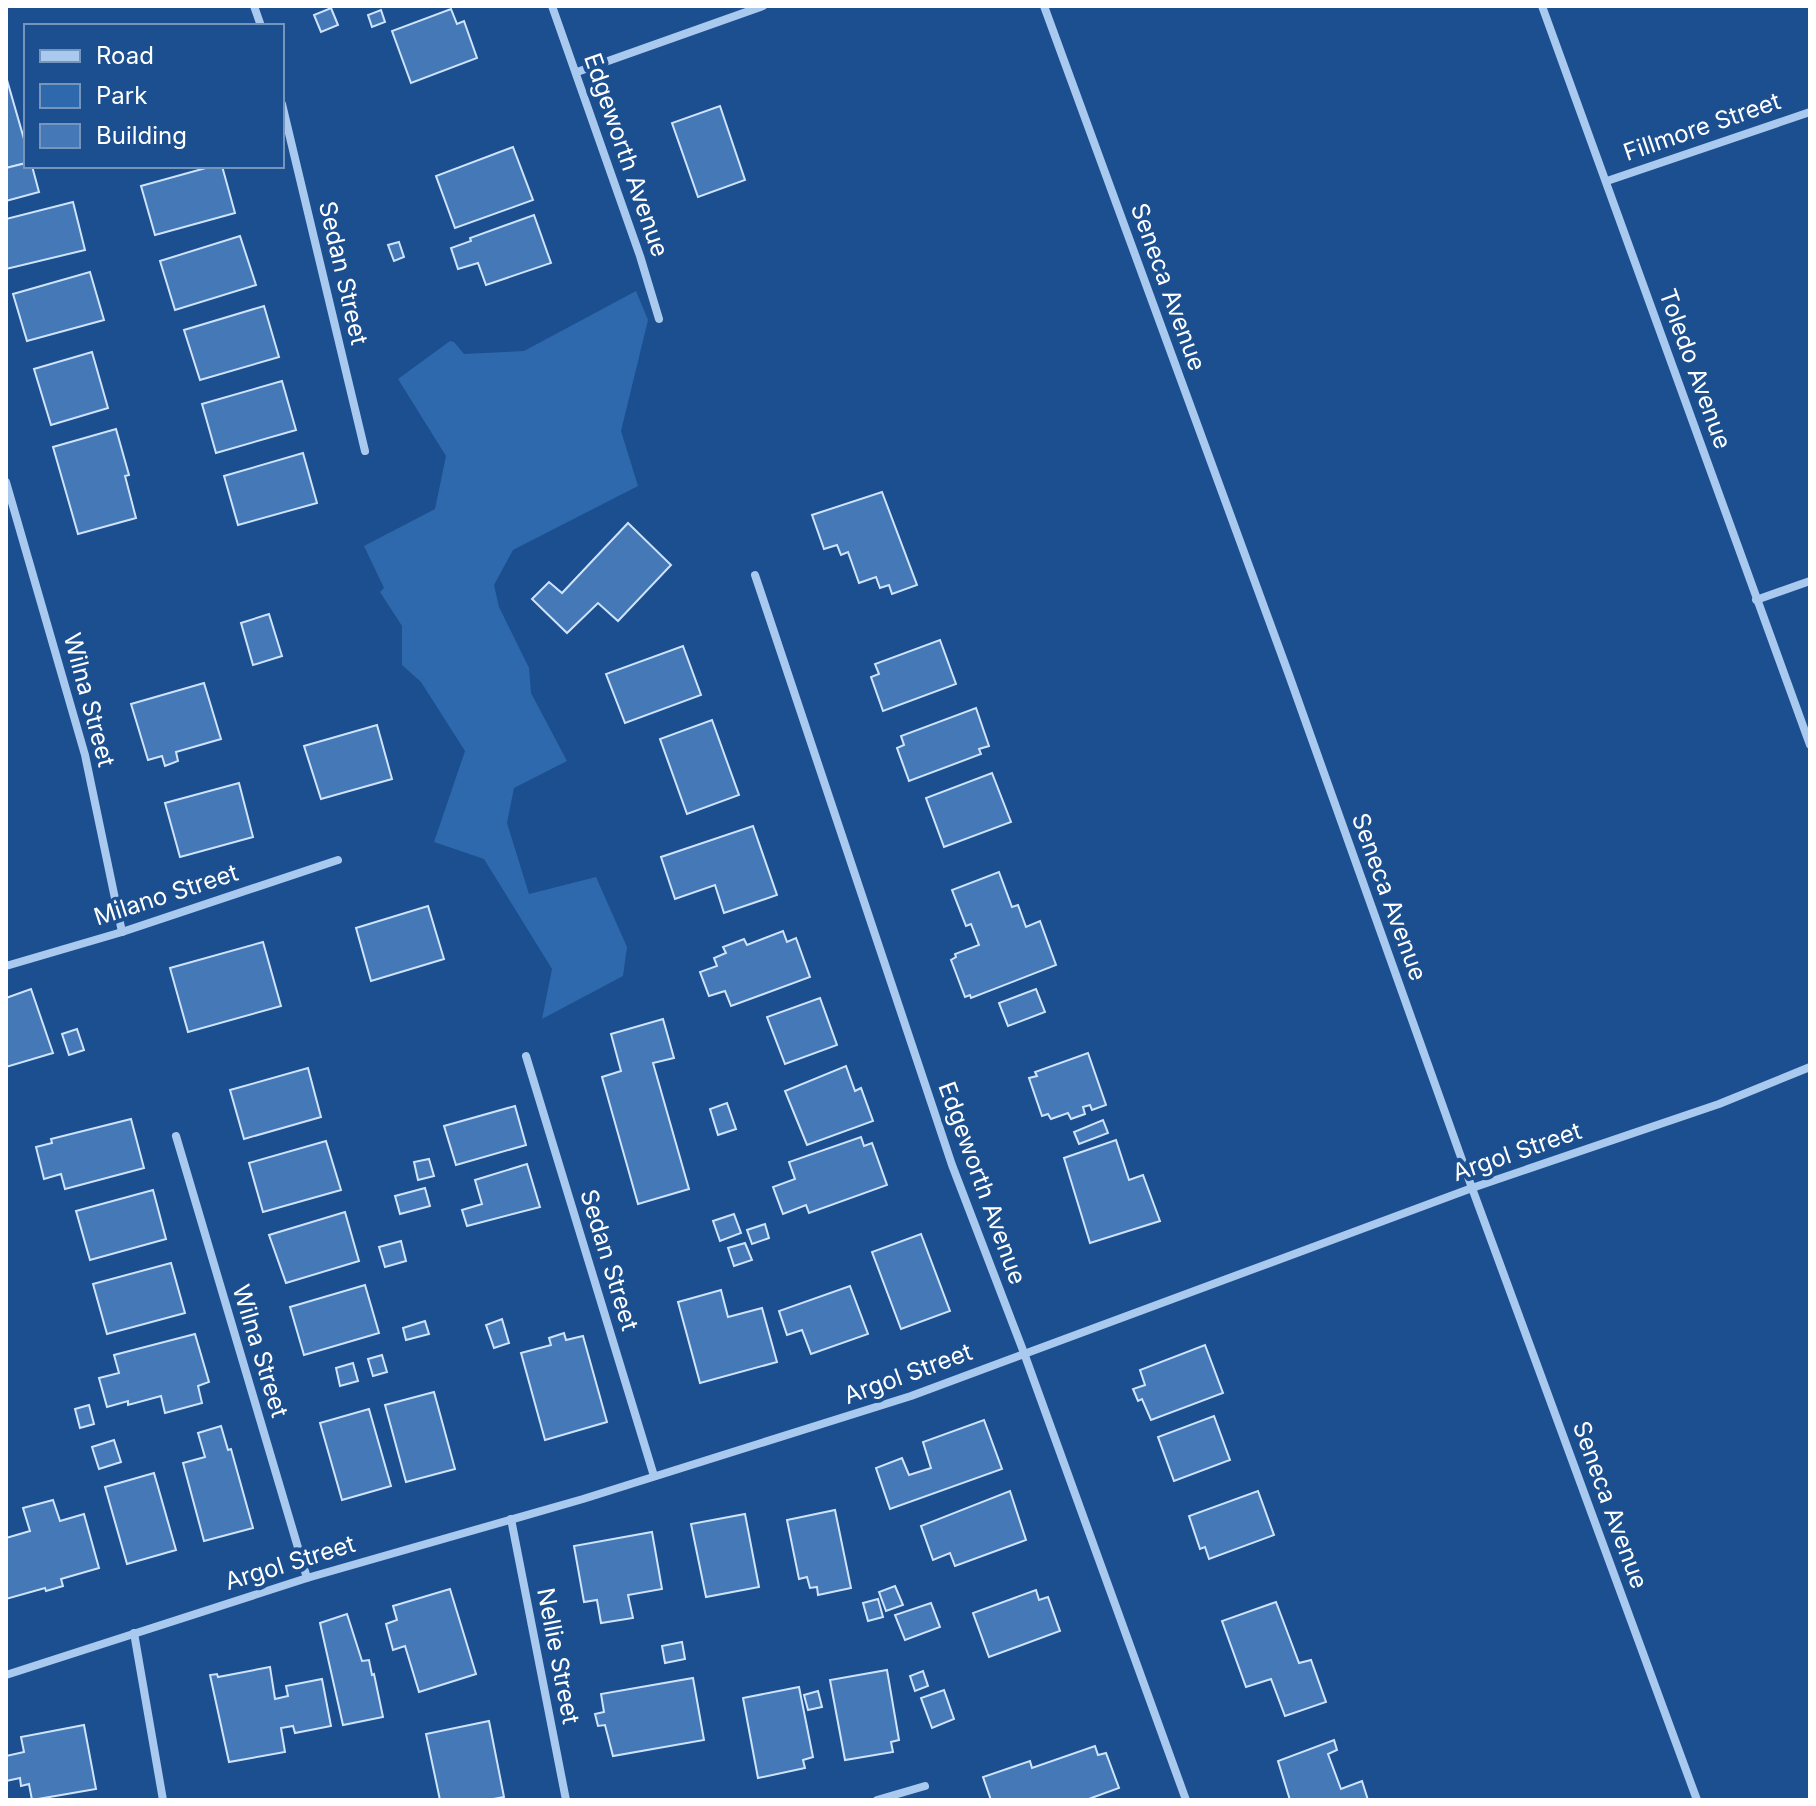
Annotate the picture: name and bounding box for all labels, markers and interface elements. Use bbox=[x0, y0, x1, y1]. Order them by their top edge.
legend bbox=[24, 24, 284, 168]
text: Road bbox=[96, 41, 154, 70]
street label: Edgeworth Avenue bbox=[578, 49, 675, 260]
text: Park bbox=[96, 81, 147, 110]
street label: Fillmore Street bbox=[1620, 86, 1784, 167]
text: Building bbox=[96, 121, 187, 150]
street label: Sedan Street bbox=[313, 198, 374, 348]
street label: Seneca Avenue bbox=[1125, 199, 1212, 375]
street label: Toledo Avenue bbox=[1653, 285, 1738, 453]
street label: Wilna Street bbox=[58, 630, 121, 770]
street label: Seneca Avenue bbox=[1346, 809, 1433, 985]
street label: Milano Street bbox=[90, 858, 242, 931]
street label: Edgeworth Avenue bbox=[932, 1078, 1033, 1288]
street label: Argol Street bbox=[1448, 1116, 1585, 1187]
street label: Sedan Street bbox=[574, 1186, 645, 1334]
street label: Wilna Street bbox=[227, 1281, 294, 1421]
street label: Argol Street bbox=[840, 1337, 976, 1410]
street label: Seneca Avenue bbox=[1567, 1417, 1654, 1593]
street label: Argol Street bbox=[221, 1529, 359, 1596]
street label: Nellie Street bbox=[531, 1585, 586, 1727]

